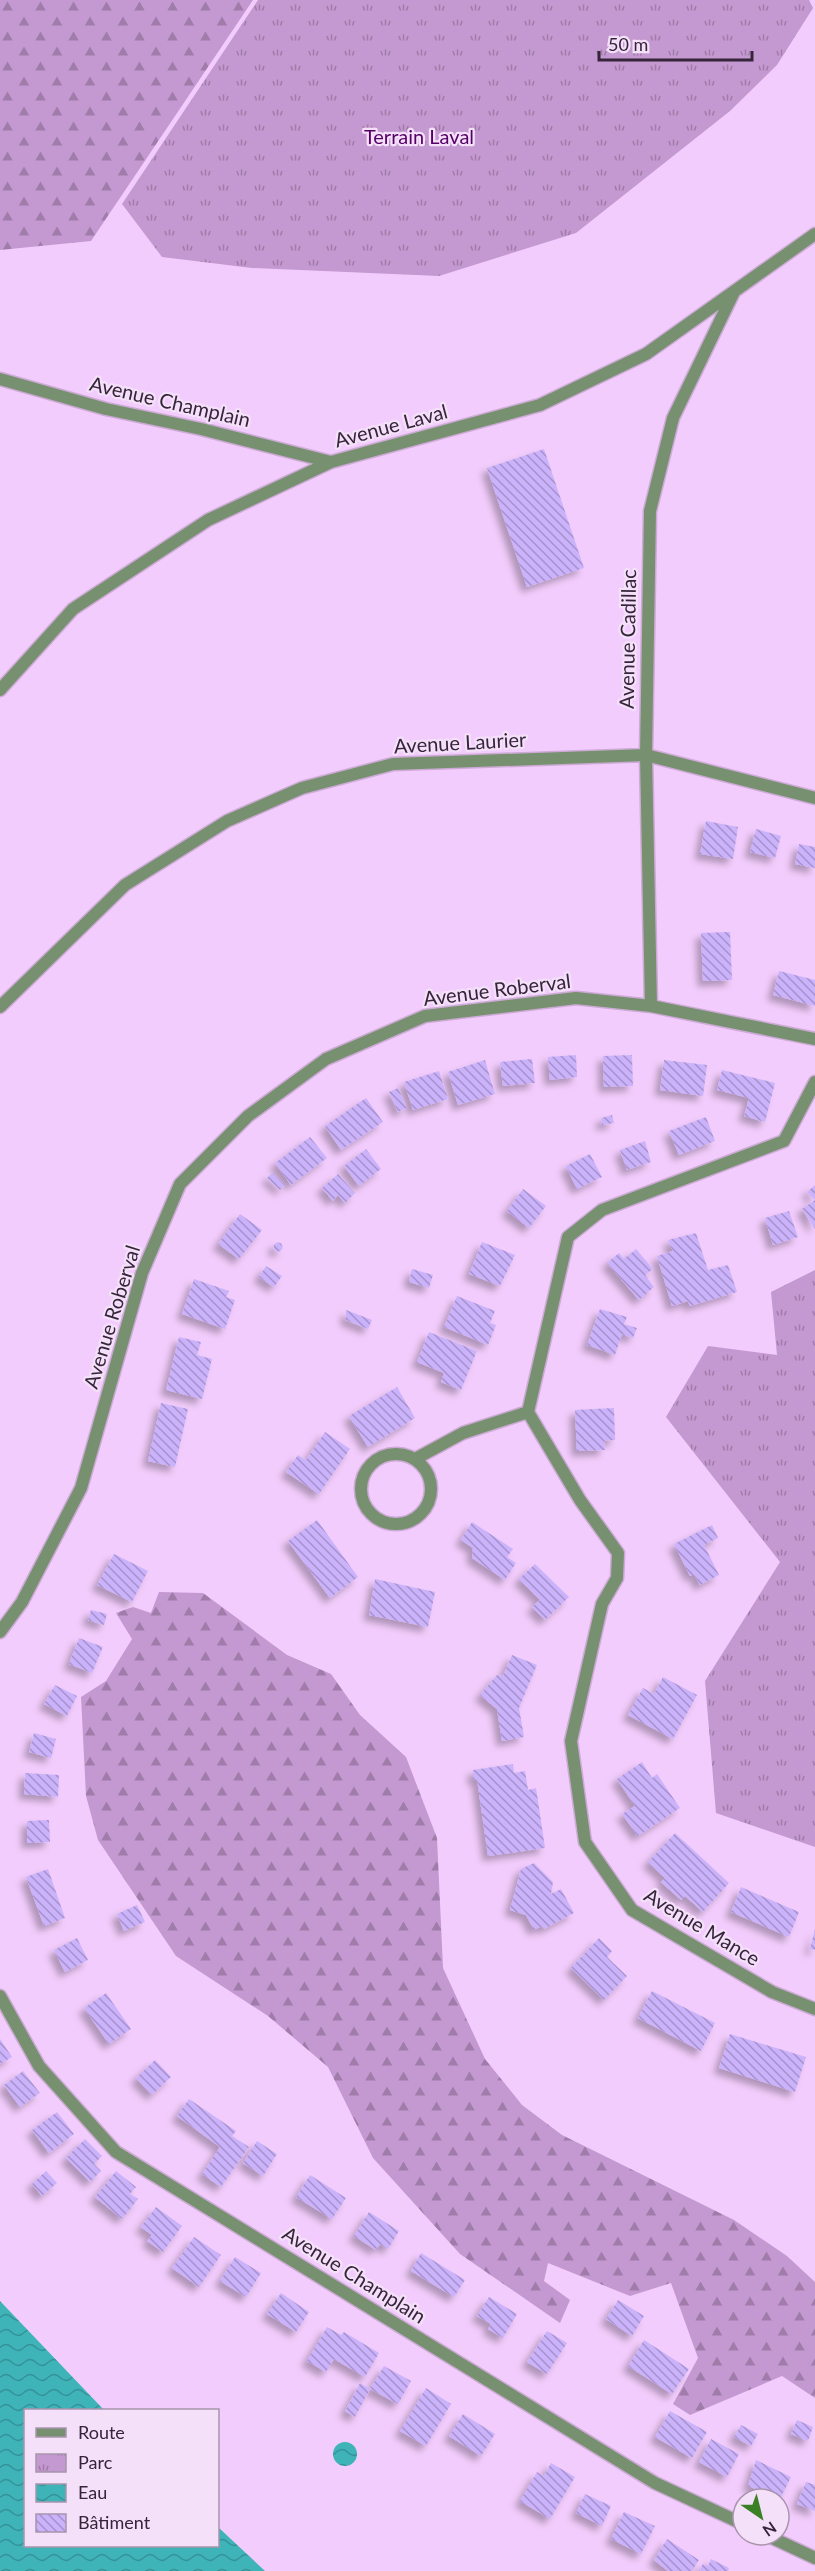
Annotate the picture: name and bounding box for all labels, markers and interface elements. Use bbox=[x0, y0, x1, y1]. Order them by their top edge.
scale bar bbox=[599, 24, 752, 62]
text: 50 m bbox=[608, 33, 648, 55]
park label: Terrain Laval bbox=[364, 124, 474, 148]
street label: Avenue Champlain bbox=[88, 371, 253, 431]
street label: Avenue Laval bbox=[332, 398, 450, 452]
street label: Avenue Cadillac bbox=[614, 569, 640, 709]
street label: Avenue Laurier bbox=[393, 727, 528, 757]
street label: Avenue Roberval bbox=[422, 968, 572, 1010]
street label: Avenue Roberval bbox=[78, 1242, 144, 1391]
street label: Avenue Mance bbox=[640, 1882, 765, 1970]
street label: Avenue Champlain bbox=[279, 2221, 430, 2328]
legend bbox=[24, 2409, 219, 2547]
text: Route bbox=[78, 2421, 125, 2443]
text: Parc bbox=[78, 2451, 113, 2473]
text: Eau bbox=[78, 2481, 107, 2503]
north arrow bbox=[731, 2487, 791, 2547]
text: Bâtiment bbox=[78, 2511, 151, 2533]
text: N bbox=[759, 2518, 780, 2541]

